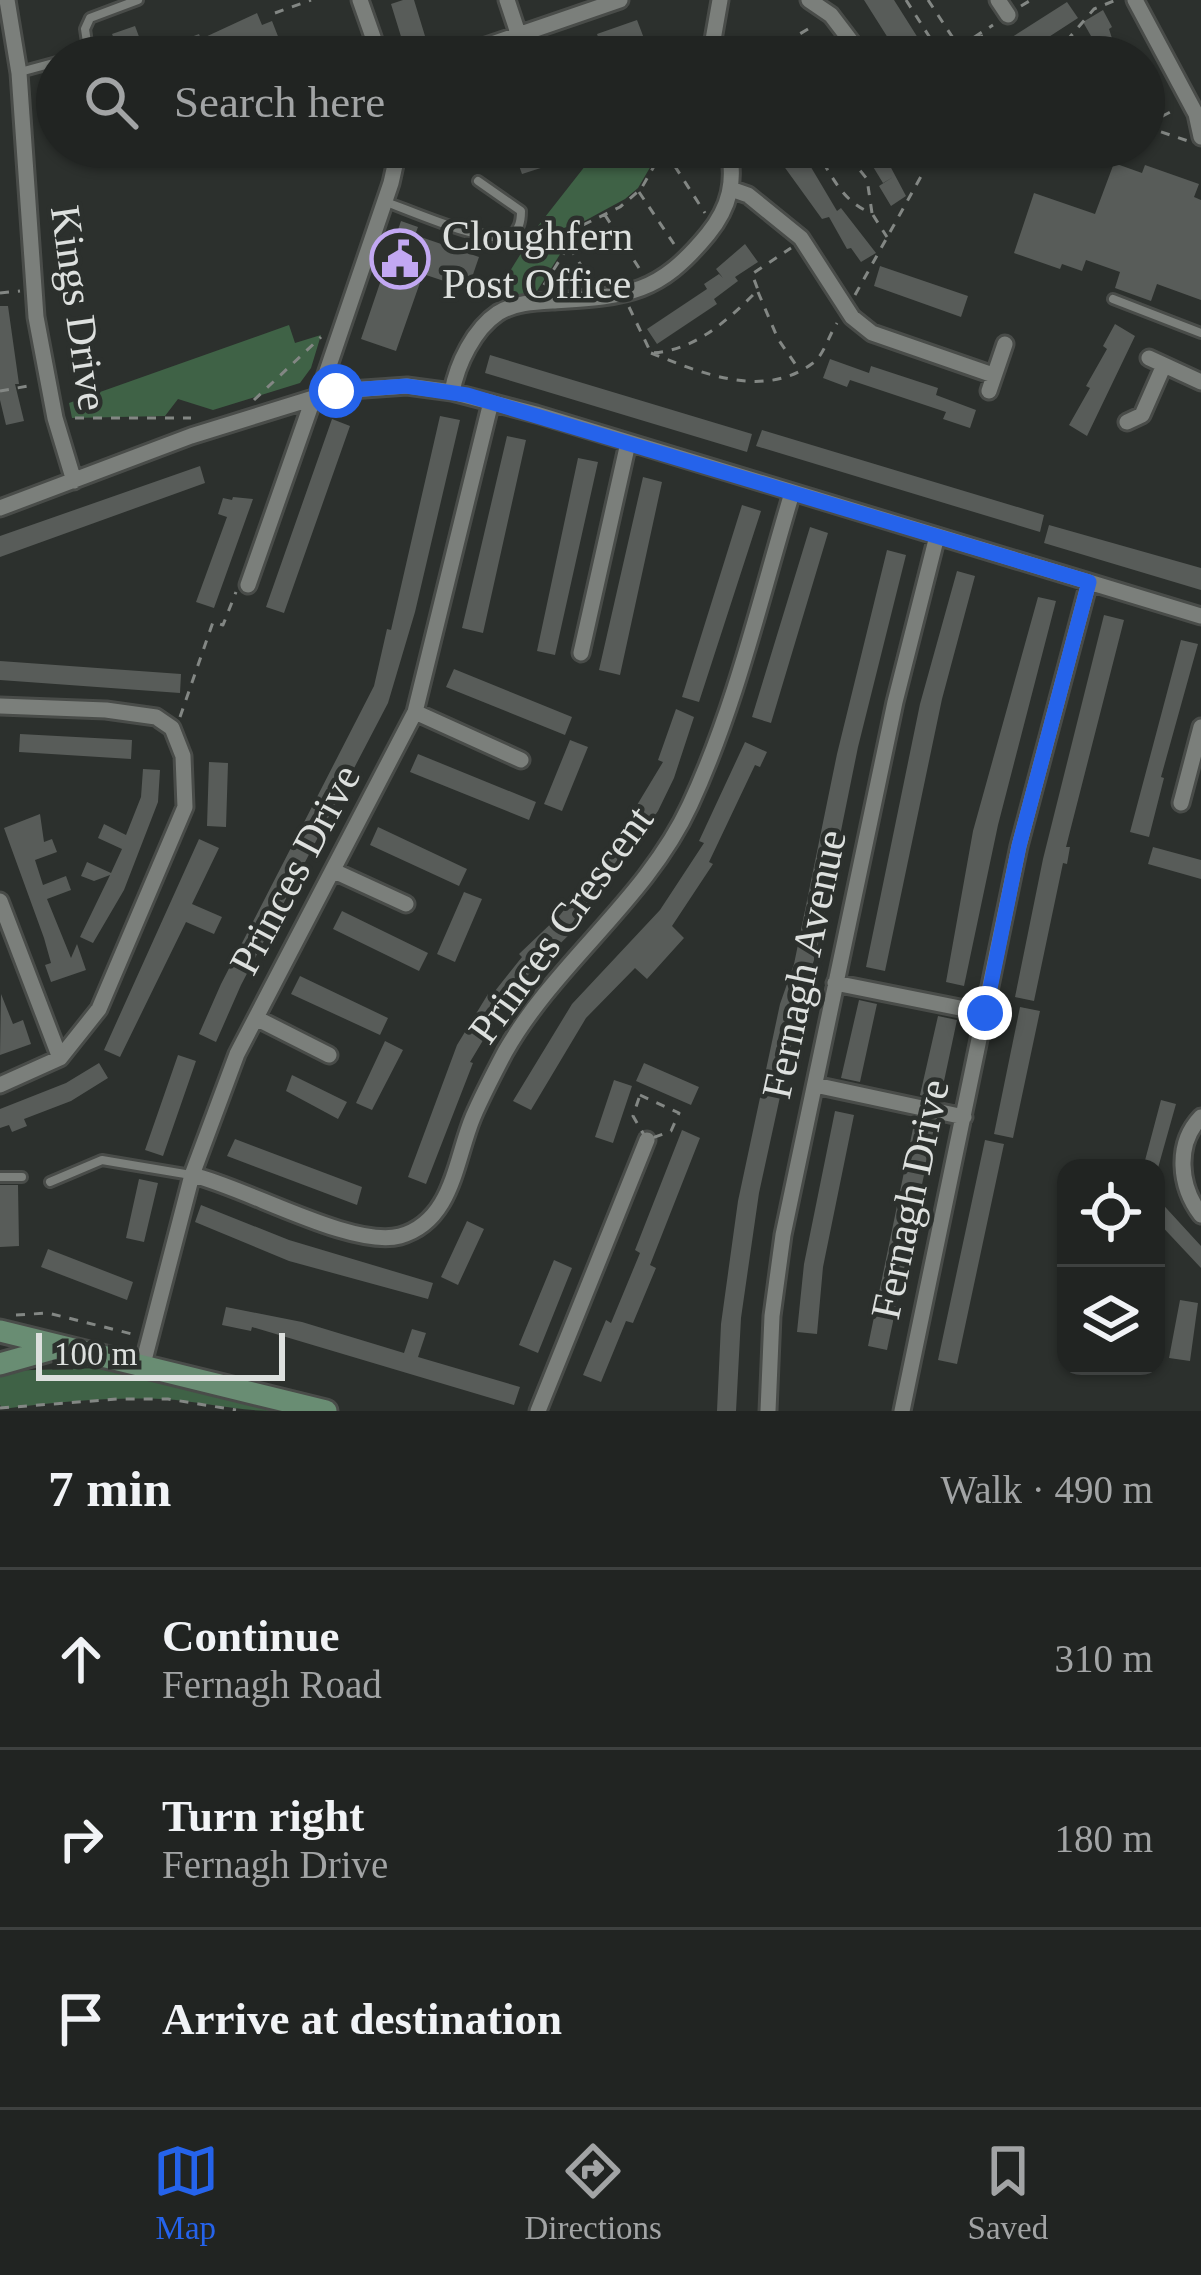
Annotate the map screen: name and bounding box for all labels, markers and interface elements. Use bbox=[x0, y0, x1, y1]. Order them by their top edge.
search box bbox=[36, 36, 1165, 168]
icon: search bbox=[78, 69, 144, 135]
text: Search here bbox=[174, 77, 385, 127]
street label: Kings Drive bbox=[42, 203, 116, 414]
place label: Cloughfern Post Office bbox=[442, 213, 633, 307]
public building icon: Cloughfern Post Office bbox=[369, 228, 431, 290]
route start bbox=[309, 364, 363, 418]
street label: Princes Drive bbox=[221, 757, 369, 982]
street label: Princes Crescent bbox=[460, 797, 662, 1052]
street label: Fernagh Avenue bbox=[753, 826, 855, 1103]
route end bbox=[958, 986, 1012, 1040]
street label: Fernagh Drive bbox=[862, 1075, 958, 1323]
map controls bbox=[1057, 1159, 1165, 1375]
button: locate bbox=[1057, 1159, 1165, 1267]
button: layers bbox=[1057, 1267, 1165, 1375]
scale bar bbox=[36, 1327, 285, 1380]
text: 100 m bbox=[54, 1336, 137, 1372]
text: 7 min bbox=[48, 1461, 171, 1517]
text: Walk · 490 m bbox=[941, 1468, 1153, 1511]
text: Continue bbox=[162, 1611, 340, 1661]
icon: ahead bbox=[48, 1626, 114, 1692]
text: 310 m bbox=[1054, 1637, 1153, 1680]
text: Fernagh Road bbox=[162, 1663, 382, 1706]
text: Turn right bbox=[162, 1791, 364, 1841]
icon: right bbox=[48, 1806, 114, 1872]
text: 180 m bbox=[1054, 1817, 1153, 1860]
text: Fernagh Drive bbox=[162, 1843, 388, 1886]
icon: arrive bbox=[48, 1986, 114, 2052]
text: Arrive at destination bbox=[162, 1994, 562, 2044]
tab: Map bbox=[153, 2138, 219, 2247]
tab: Directions bbox=[524, 2138, 662, 2247]
tab: Saved bbox=[968, 2138, 1048, 2247]

